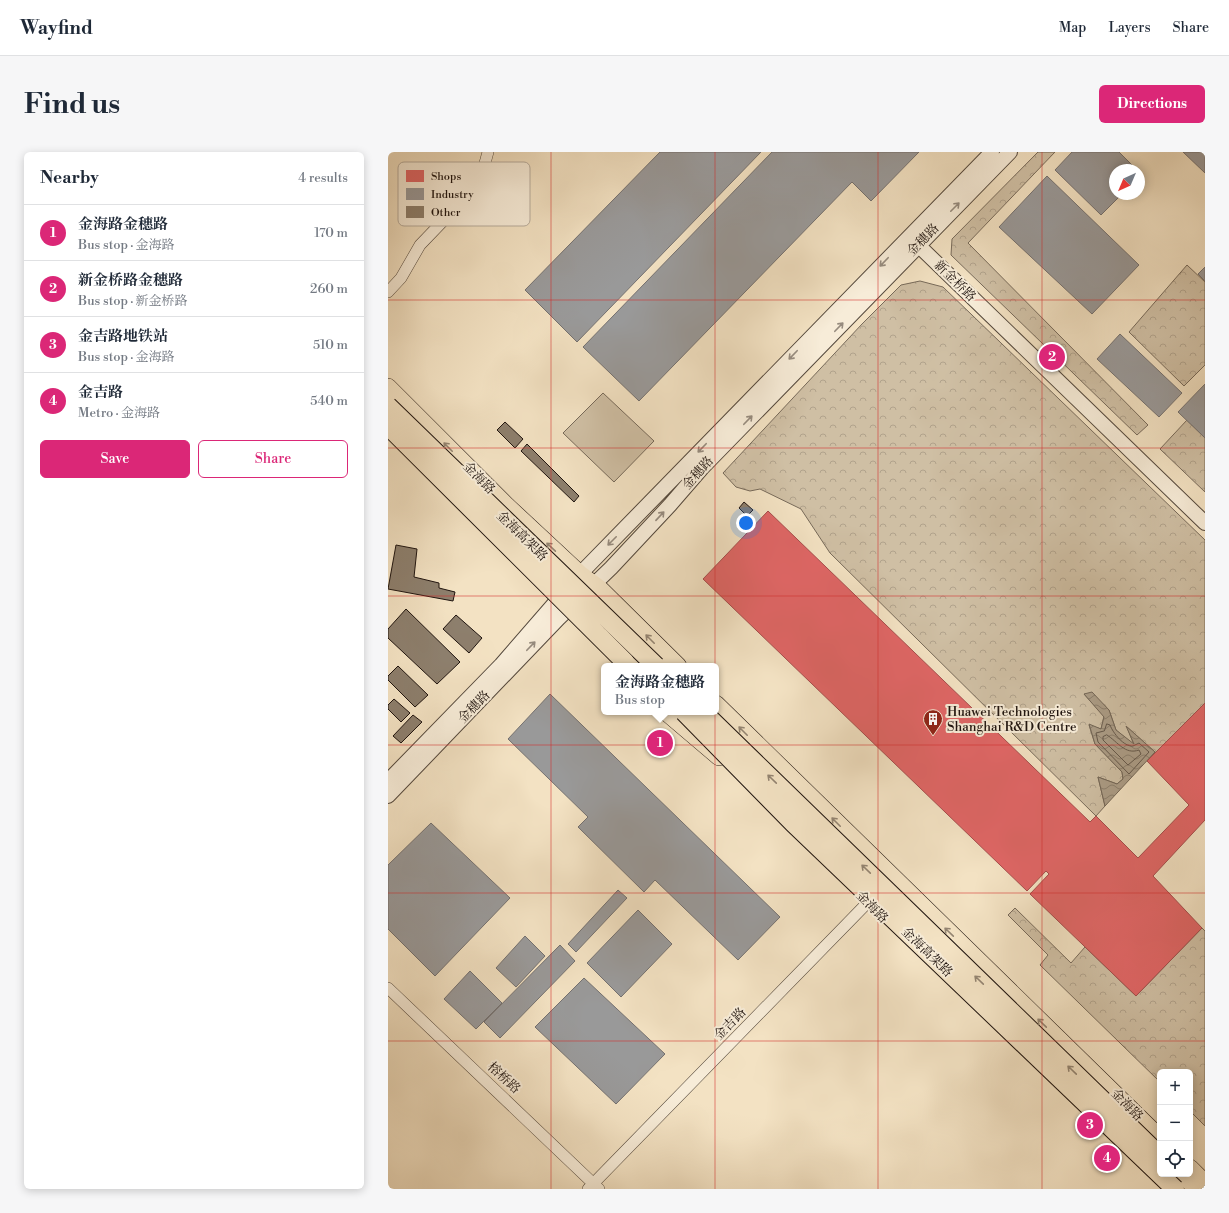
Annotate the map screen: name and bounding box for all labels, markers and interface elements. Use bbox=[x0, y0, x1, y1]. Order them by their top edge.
text: Wayfind bbox=[20, 16, 93, 40]
text: Map bbox=[1059, 19, 1086, 37]
text: Layers bbox=[1108, 19, 1151, 37]
text: Share bbox=[1173, 19, 1209, 37]
button: Directions bbox=[1099, 85, 1205, 123]
text: Find us bbox=[24, 87, 120, 122]
legend bbox=[398, 162, 530, 226]
north arrow bbox=[1109, 164, 1145, 200]
text: Nearby bbox=[40, 167, 99, 189]
text: 4 results bbox=[298, 170, 348, 186]
text: Shops bbox=[431, 170, 461, 184]
text: Industry bbox=[431, 188, 474, 202]
one-way arrow bbox=[950, 202, 960, 212]
text: Other bbox=[431, 206, 461, 220]
text: 金海路金穗路 bbox=[78, 215, 168, 234]
street label: 金穗路 bbox=[904, 220, 942, 260]
text: 1 bbox=[50, 225, 56, 241]
text: 170 m bbox=[314, 225, 348, 241]
text: Bus stop · 金海路 bbox=[78, 237, 175, 253]
one-way arrow bbox=[880, 257, 889, 267]
street label: 新金桥路 bbox=[931, 257, 979, 305]
text: 新金桥路金穗路 bbox=[78, 271, 183, 290]
text: 2 bbox=[49, 281, 57, 297]
text: 260 m bbox=[310, 281, 348, 297]
text: Bus stop · 新金桥路 bbox=[78, 293, 188, 309]
one-way arrow bbox=[834, 322, 844, 332]
text: 金吉路地铁站 bbox=[78, 327, 168, 346]
text: 3 bbox=[49, 337, 57, 353]
text: 510 m bbox=[313, 337, 348, 353]
pin: 2 bbox=[1039, 342, 1065, 372]
text: Bus stop · 金海路 bbox=[78, 349, 175, 365]
one-way arrow bbox=[789, 350, 798, 360]
text: 金吉路 bbox=[78, 383, 123, 402]
text: 4 bbox=[49, 393, 57, 409]
text: 540 m bbox=[310, 393, 348, 409]
text: Metro · 金海路 bbox=[78, 405, 160, 421]
one-way arrow bbox=[743, 415, 753, 425]
button: Save bbox=[40, 440, 190, 478]
button: Share bbox=[198, 440, 348, 478]
one-way arrow bbox=[443, 442, 453, 452]
one-way arrow bbox=[698, 443, 707, 453]
street label: 金穗路 bbox=[679, 453, 717, 493]
street label: 金海路 bbox=[460, 459, 498, 497]
street label: 金海高架路 bbox=[493, 508, 551, 564]
one-way arrow bbox=[655, 511, 665, 521]
your location bbox=[736, 513, 756, 533]
one-way arrow bbox=[607, 536, 617, 546]
one-way arrow bbox=[546, 542, 556, 552]
one-way arrow bbox=[645, 634, 655, 644]
one-way arrow bbox=[526, 641, 536, 651]
popup bbox=[601, 663, 719, 715]
text: 金海路金穗路 bbox=[615, 673, 705, 692]
street label: 金穗路 bbox=[455, 687, 493, 727]
text: Bus stop bbox=[615, 692, 665, 708]
place label: Huawei Technologies Shanghai R&D Centre bbox=[947, 704, 1077, 735]
building icon: Huawei Technologies Shanghai R&D Centre bbox=[922, 708, 944, 736]
one-way arrow bbox=[738, 726, 748, 736]
pin: 1 bbox=[647, 728, 673, 758]
one-way arrow bbox=[767, 774, 777, 784]
one-way arrow bbox=[831, 817, 841, 827]
one-way arrow bbox=[861, 864, 871, 874]
street label: 金海路 bbox=[853, 888, 891, 926]
street label: 金海高架路 bbox=[898, 924, 956, 980]
one-way arrow bbox=[944, 928, 954, 937]
one-way arrow bbox=[974, 975, 984, 984]
street label: 金吉路 bbox=[711, 1004, 749, 1044]
one-way arrow bbox=[1037, 1018, 1047, 1028]
street label: 榕桥路 bbox=[484, 1059, 524, 1097]
one-way arrow bbox=[1067, 1065, 1077, 1075]
map controls bbox=[1157, 1069, 1193, 1177]
button: + bbox=[1157, 1069, 1193, 1105]
street label: 金海路 bbox=[1108, 1086, 1146, 1124]
button: − bbox=[1157, 1105, 1193, 1141]
pin: 3 bbox=[1077, 1110, 1103, 1140]
button: locate bbox=[1157, 1141, 1193, 1177]
pin: 4 bbox=[1094, 1143, 1120, 1173]

